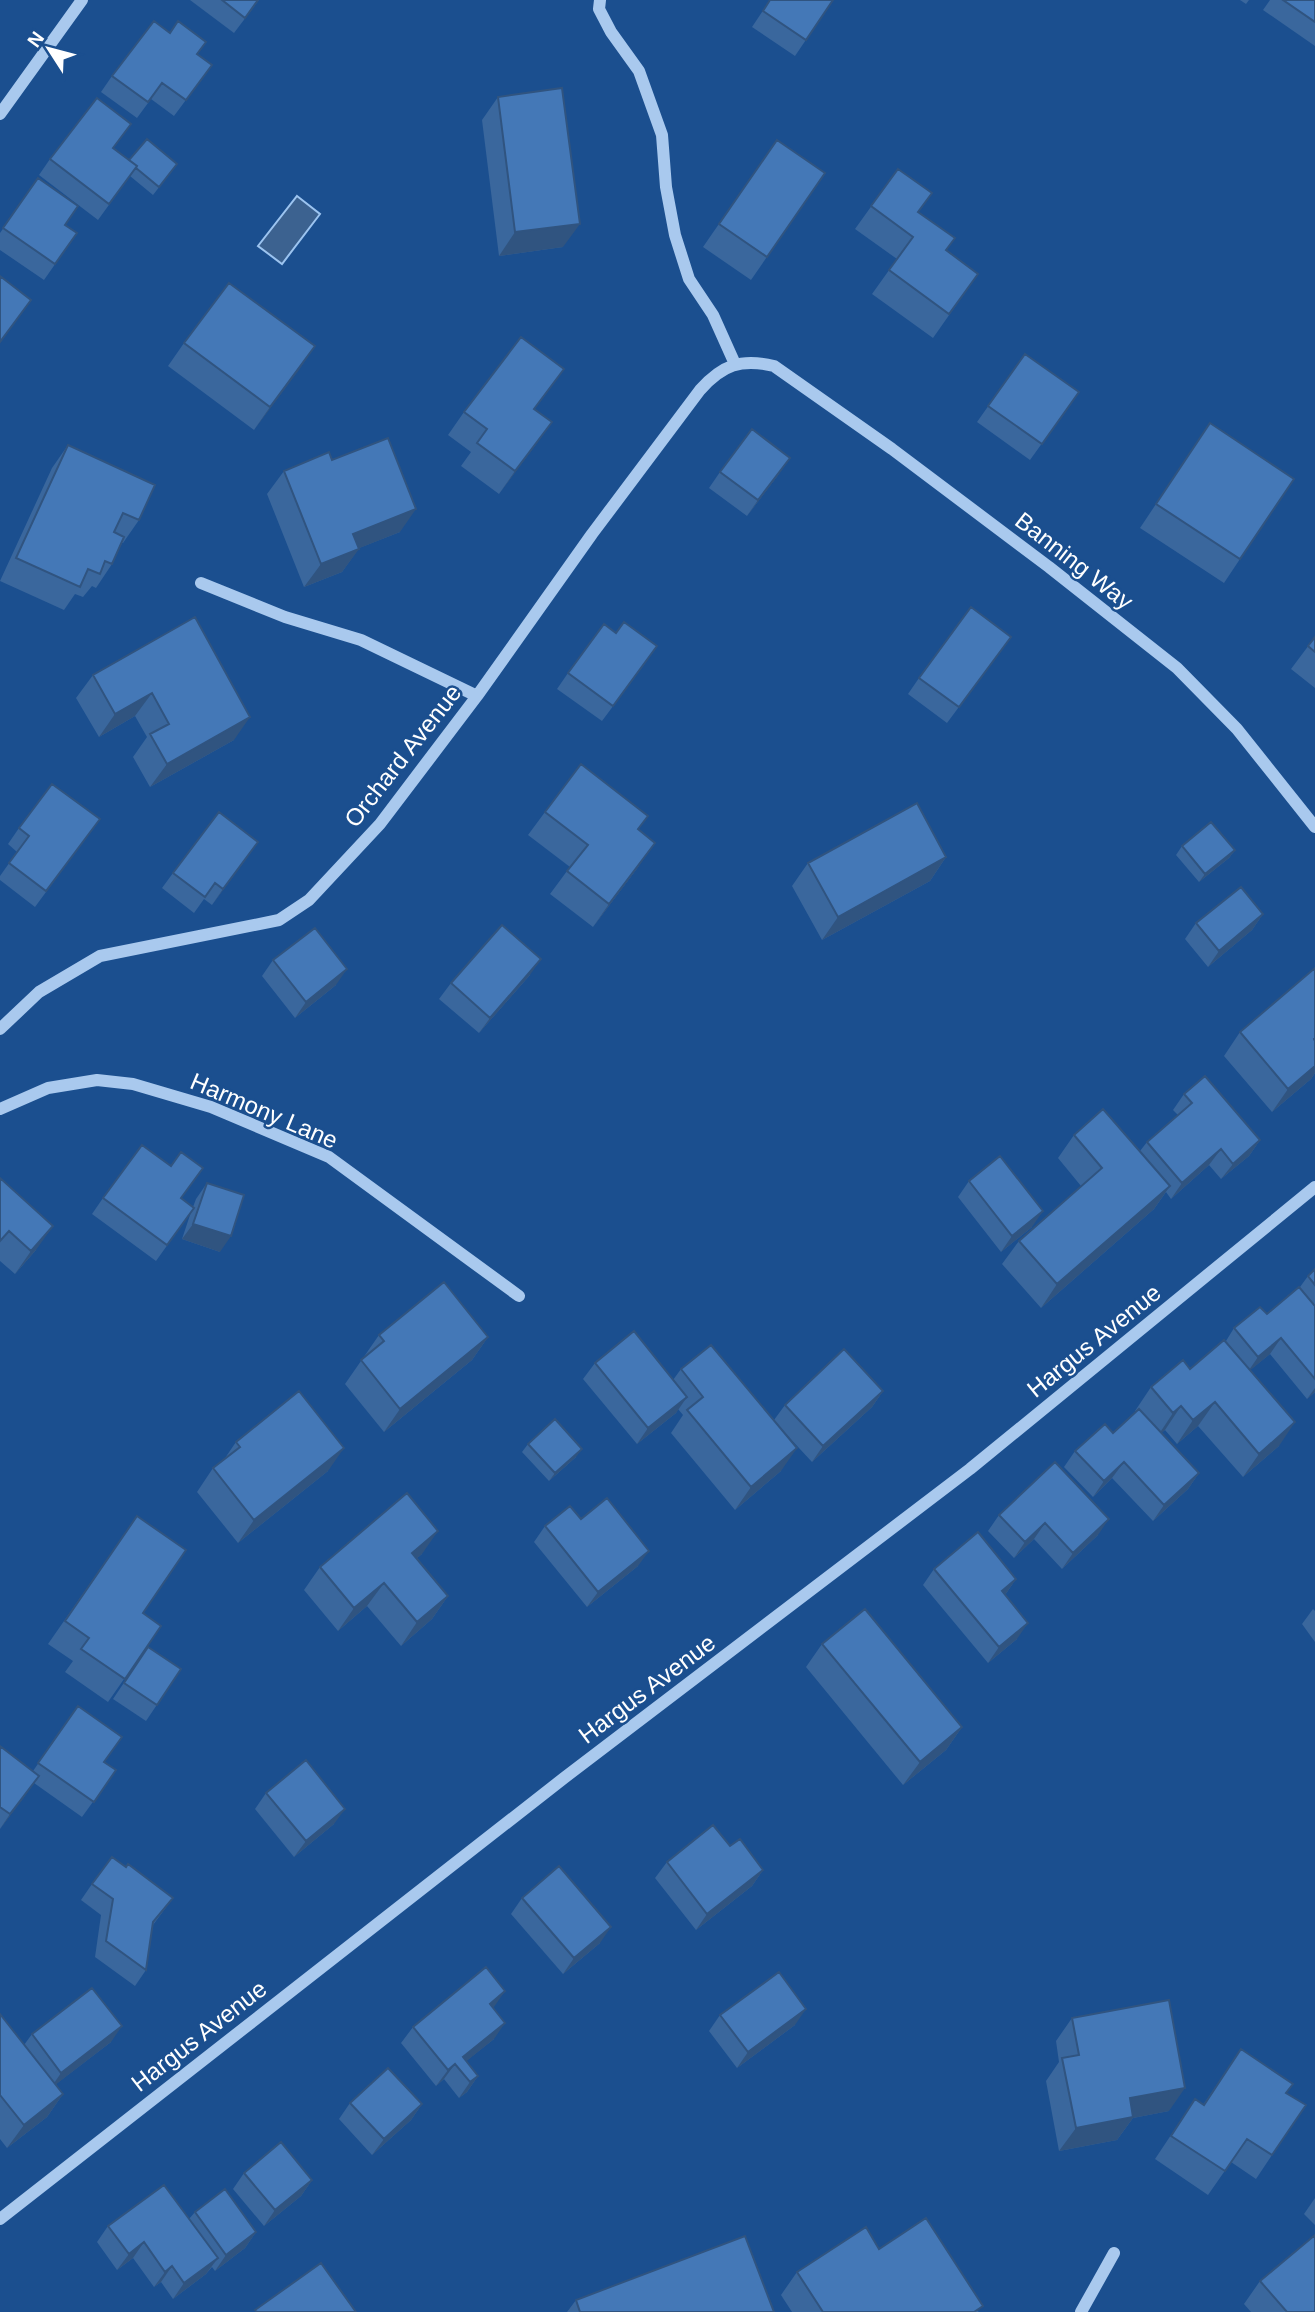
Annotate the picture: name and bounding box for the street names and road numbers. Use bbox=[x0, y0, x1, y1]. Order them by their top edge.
street label: Banning Way bbox=[1010, 506, 1139, 615]
street label: Orchard Avenue bbox=[339, 679, 467, 832]
street label: Harmony Lane bbox=[186, 1067, 342, 1154]
street label: Hargus Avenue bbox=[1022, 1279, 1166, 1403]
street label: Hargus Avenue bbox=[573, 1629, 720, 1749]
street label: Hargus Avenue bbox=[126, 1975, 271, 2097]

